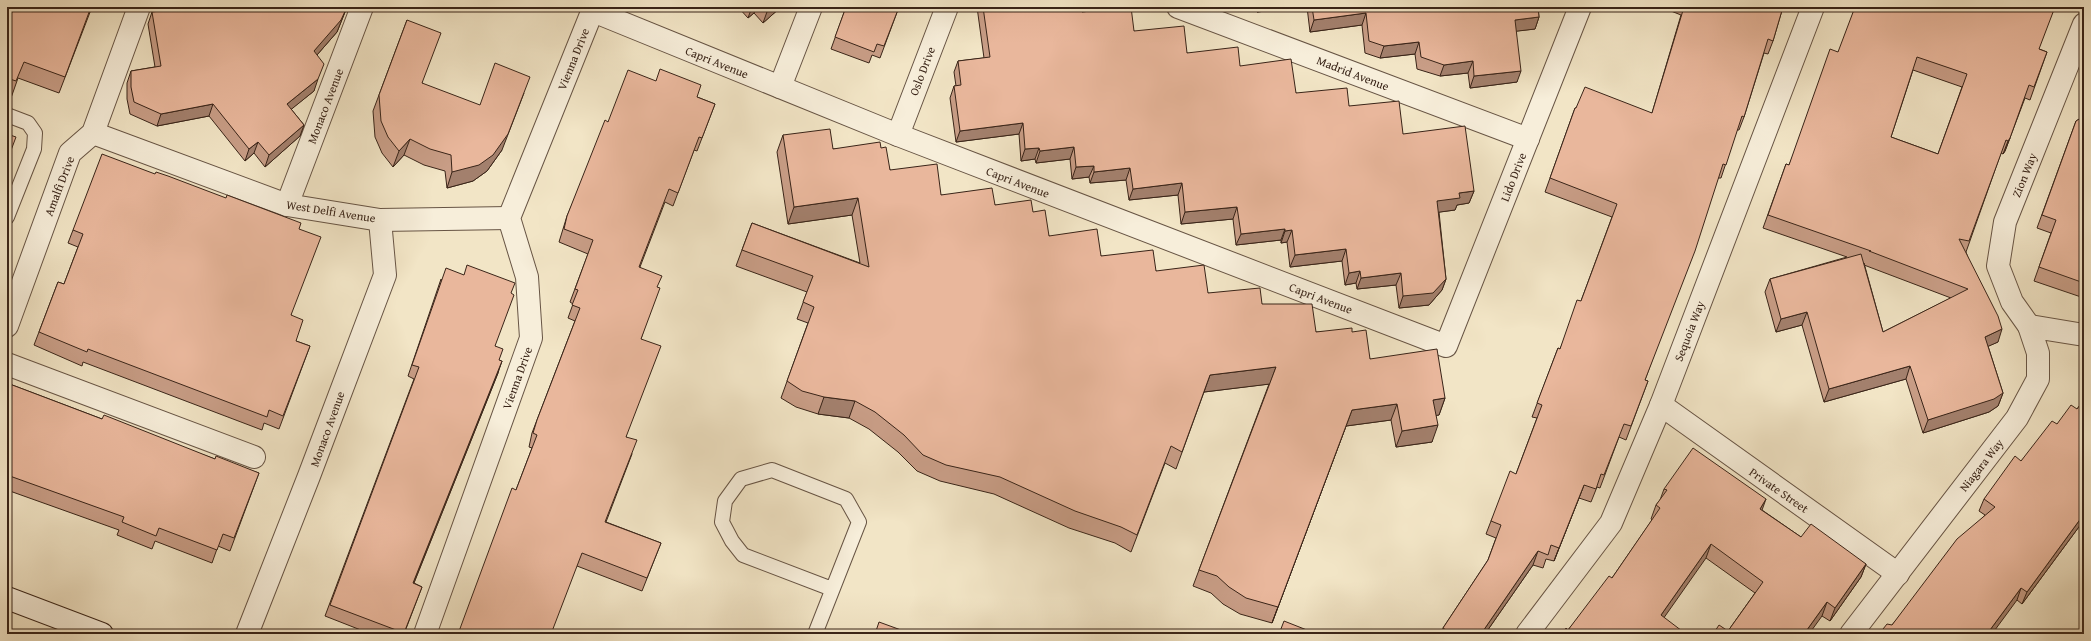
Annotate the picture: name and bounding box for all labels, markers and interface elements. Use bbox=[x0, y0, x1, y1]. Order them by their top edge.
street label: Vienna Drive bbox=[553, 25, 593, 93]
street label: Capri Avenue bbox=[683, 42, 751, 82]
street label: Oslo Drive bbox=[905, 44, 939, 98]
street label: Madrid Avenue bbox=[1314, 51, 1392, 95]
street label: Monaco Avenue bbox=[303, 66, 347, 146]
street label: Lido Drive bbox=[1496, 150, 1530, 204]
street label: Zion Way bbox=[2007, 150, 2041, 200]
street label: Amalfi Drive bbox=[40, 153, 78, 218]
street label: Capri Avenue bbox=[984, 162, 1052, 202]
street label: West Delfi Avenue bbox=[285, 196, 377, 226]
street label: Capri Avenue bbox=[1287, 278, 1355, 318]
street label: Sequoia Way bbox=[1670, 298, 1708, 364]
street label: Vienna Drive bbox=[498, 344, 536, 412]
street label: Monaco Avenue bbox=[305, 388, 349, 469]
street label: Niagara Way bbox=[1955, 435, 2007, 495]
street label: Private Street bbox=[1746, 463, 1813, 517]

